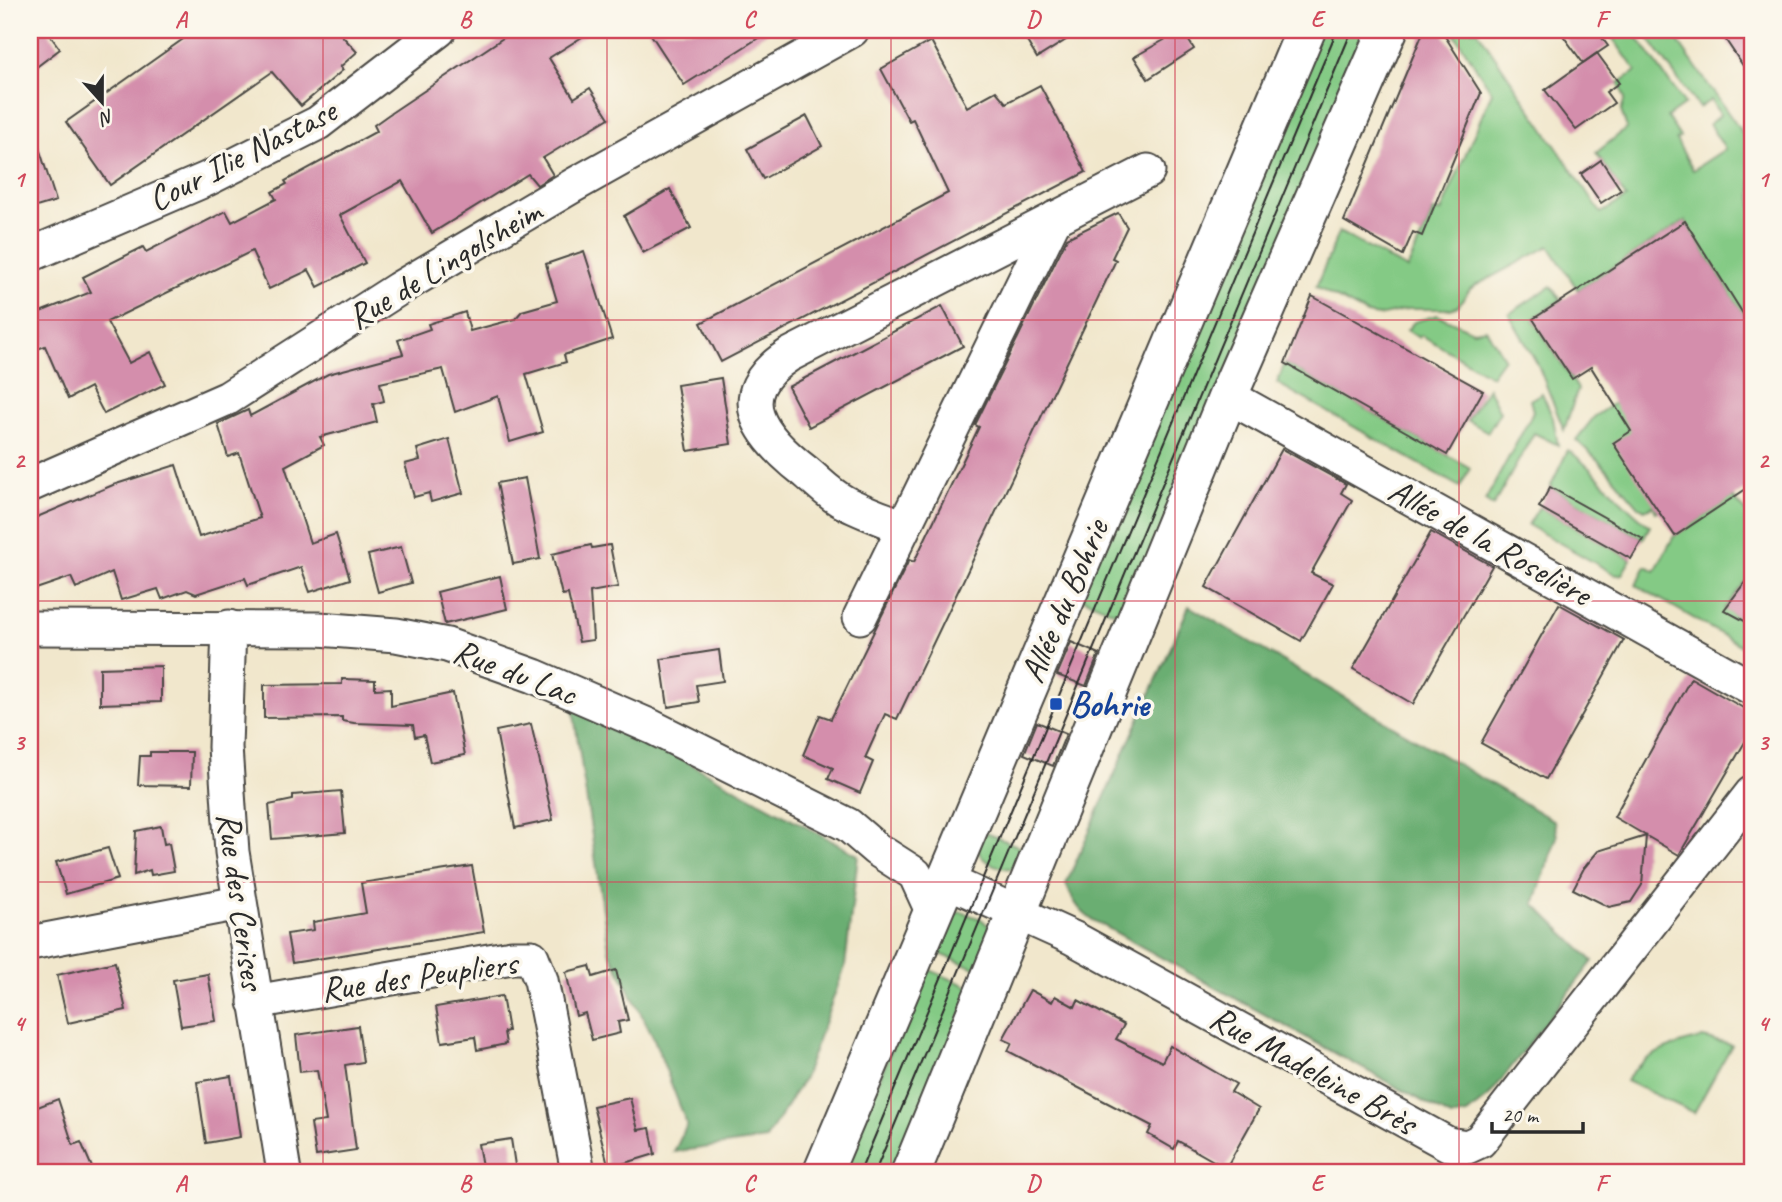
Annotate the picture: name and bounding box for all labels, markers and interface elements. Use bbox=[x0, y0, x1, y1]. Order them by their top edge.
text: A bbox=[175, 5, 189, 34]
text: B bbox=[459, 5, 473, 34]
text: C bbox=[744, 5, 758, 34]
text: D bbox=[1026, 5, 1042, 34]
text: E bbox=[1311, 5, 1327, 34]
text: F bbox=[1596, 5, 1612, 34]
north arrow bbox=[66, 66, 136, 136]
street label: Cour Ilie Nastase bbox=[140, 87, 346, 222]
text: N bbox=[95, 104, 118, 131]
text: 1 bbox=[14, 165, 27, 194]
text: 1 bbox=[1758, 165, 1771, 194]
street label: Rue de Lingolsheim bbox=[339, 187, 552, 339]
text: 2 bbox=[14, 446, 27, 475]
text: 2 bbox=[1758, 446, 1771, 475]
street label: Allée de la Roselière bbox=[1381, 468, 1602, 617]
street label: Allée du Bohrie bbox=[1010, 510, 1119, 689]
street label: Rue du Lac bbox=[447, 628, 585, 717]
place label: Bohrie bbox=[1070, 682, 1151, 727]
marker: Bohrie bbox=[1048, 696, 1064, 712]
text: 3 bbox=[14, 728, 27, 757]
text: 3 bbox=[1758, 728, 1771, 757]
street label: Rue des Cerises bbox=[206, 810, 276, 995]
street label: Rue des Peupliers bbox=[318, 940, 523, 1012]
street label: Rue Madeleine Brès bbox=[1202, 995, 1427, 1147]
text: 4 bbox=[14, 1009, 27, 1038]
text: 4 bbox=[1758, 1009, 1771, 1038]
scale bar bbox=[1492, 1090, 1582, 1134]
text: 20 m bbox=[1502, 1102, 1540, 1128]
text: A bbox=[175, 1169, 189, 1198]
text: B bbox=[459, 1169, 473, 1198]
text: C bbox=[744, 1169, 758, 1198]
text: D bbox=[1026, 1169, 1042, 1198]
text: E bbox=[1311, 1169, 1327, 1198]
text: F bbox=[1596, 1169, 1612, 1198]

